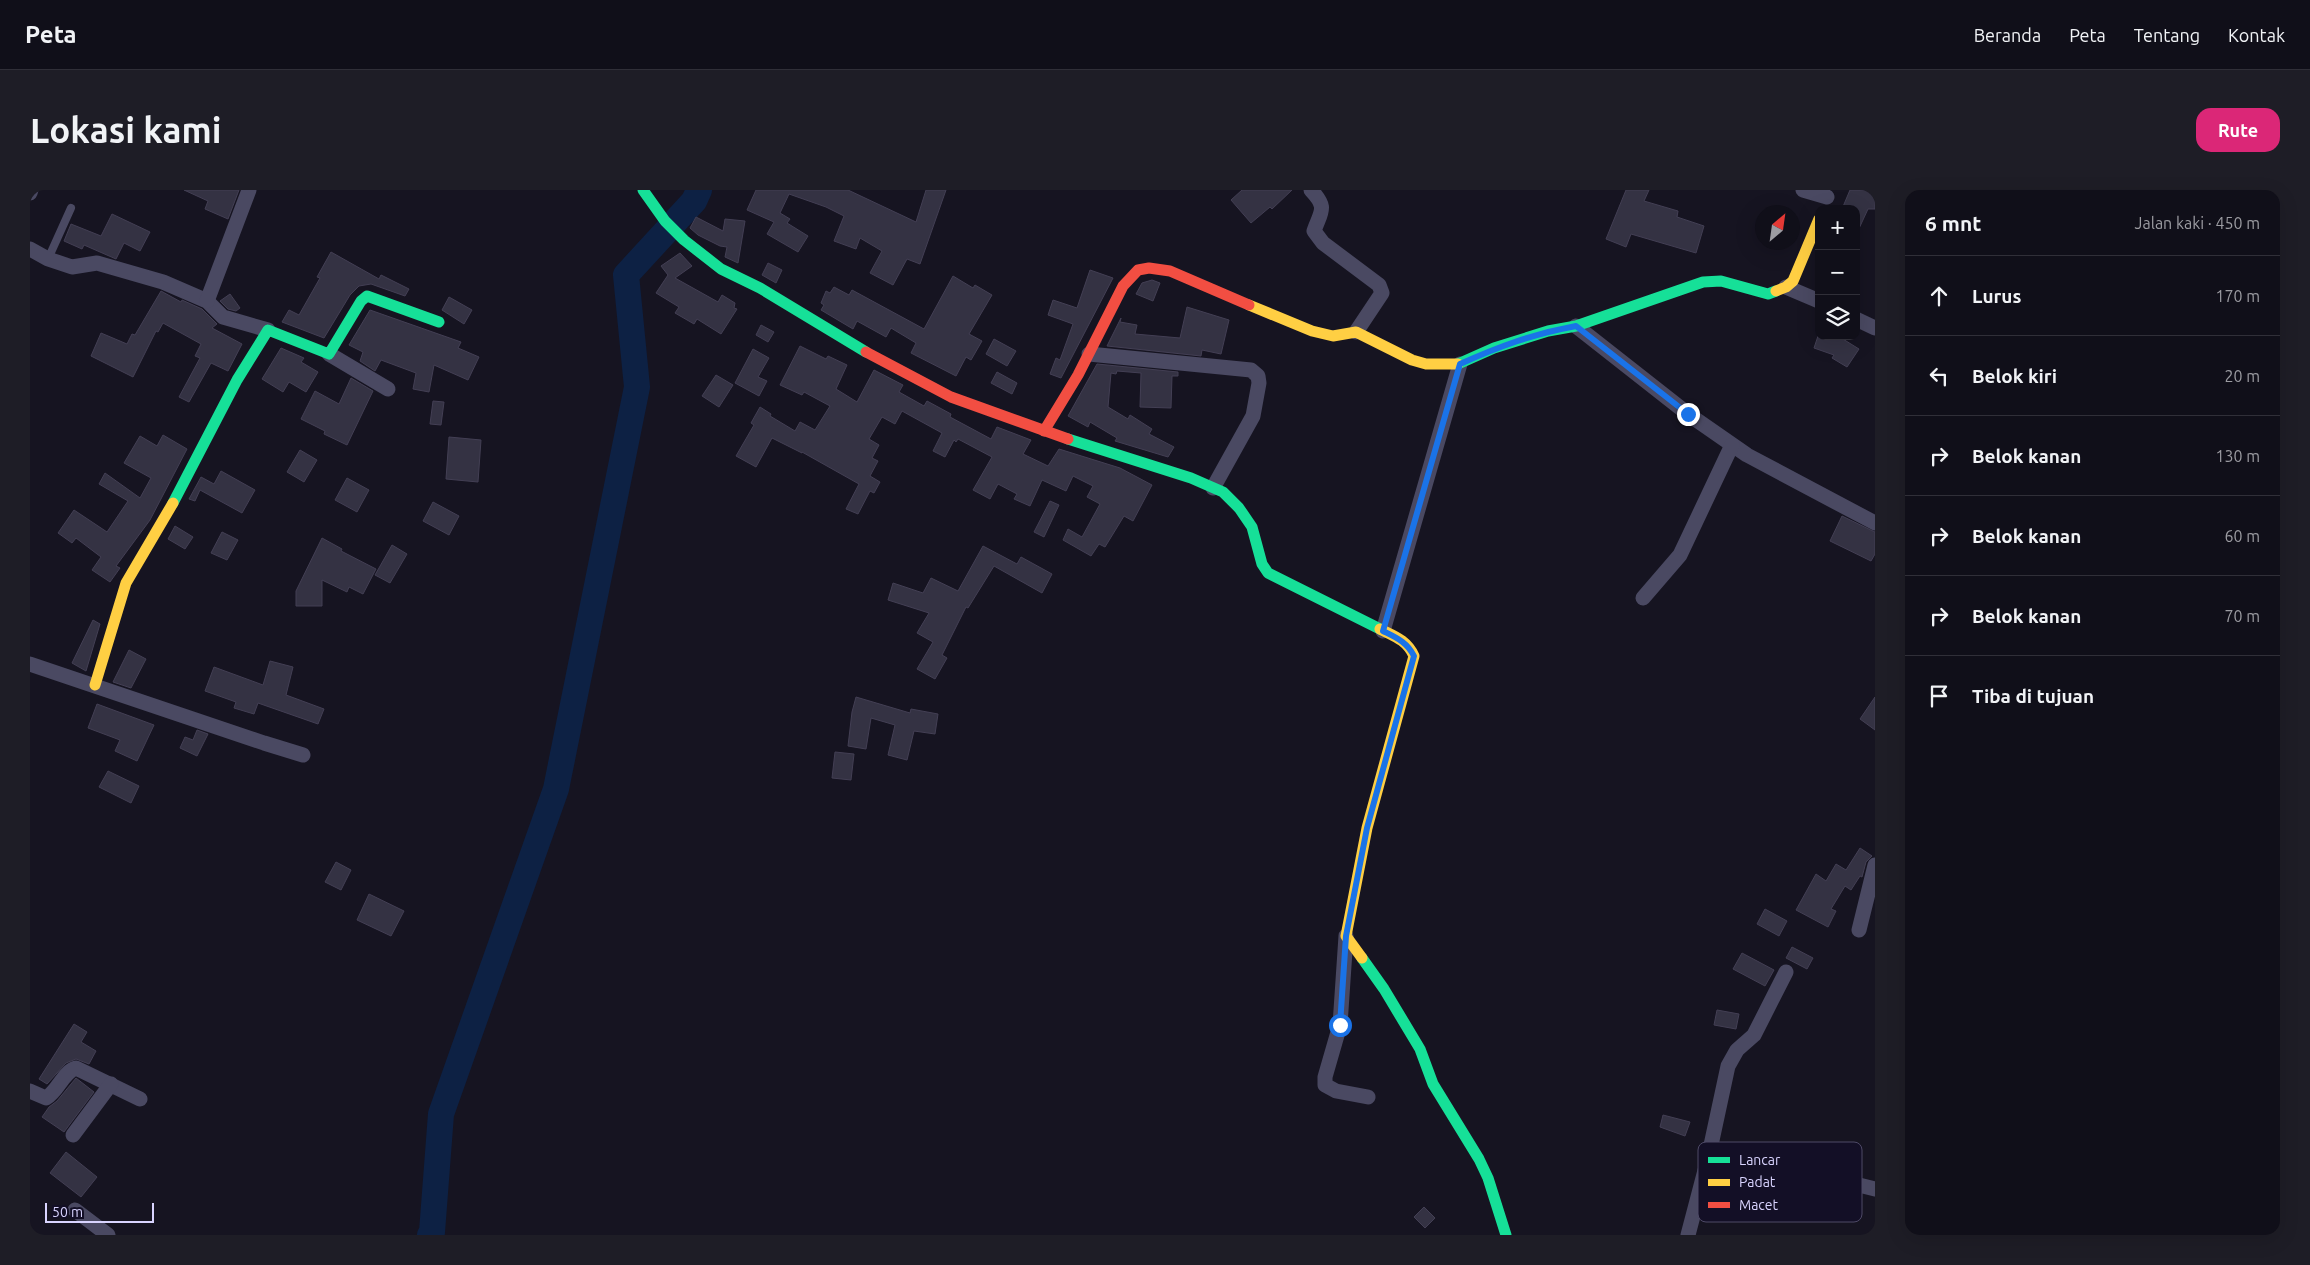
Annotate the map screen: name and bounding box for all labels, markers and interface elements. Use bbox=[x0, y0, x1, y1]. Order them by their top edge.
text: Peta bbox=[25, 21, 77, 48]
text: Beranda bbox=[1974, 25, 2041, 45]
text: Peta bbox=[2069, 25, 2106, 45]
text: Tentang bbox=[2134, 25, 2200, 45]
text: Kontak bbox=[2228, 25, 2285, 45]
button: Rute bbox=[2196, 108, 2280, 152]
text: Lokasi kami bbox=[30, 110, 222, 150]
north arrow bbox=[1755, 205, 1800, 250]
map controls bbox=[1815, 205, 1860, 340]
button: + bbox=[1815, 205, 1860, 250]
text: 6 mnt bbox=[1925, 211, 1981, 235]
text: Jalan kaki · 450 m bbox=[2135, 214, 2260, 232]
button: − bbox=[1815, 250, 1860, 295]
icon: ahead bbox=[1925, 282, 1953, 310]
text: Lurus bbox=[1972, 285, 2021, 307]
text: 170 m bbox=[2215, 287, 2260, 305]
button: layers bbox=[1815, 295, 1860, 340]
icon: left bbox=[1925, 362, 1953, 390]
text: Belok kiri bbox=[1972, 365, 2057, 387]
text: 20 m bbox=[2224, 367, 2260, 385]
route end bbox=[1677, 403, 1700, 426]
icon: right bbox=[1925, 442, 1953, 470]
text: Belok kanan bbox=[1972, 445, 2081, 467]
text: 130 m bbox=[2215, 447, 2260, 465]
icon: right bbox=[1925, 522, 1953, 550]
text: Belok kanan bbox=[1972, 525, 2081, 547]
text: 60 m bbox=[2224, 527, 2260, 545]
icon: right bbox=[1925, 602, 1953, 630]
text: Belok kanan bbox=[1972, 605, 2081, 627]
text: 70 m bbox=[2224, 607, 2260, 625]
icon: arrive bbox=[1925, 682, 1953, 710]
text: Tiba di tujuan bbox=[1972, 685, 2094, 707]
route start bbox=[1329, 1014, 1352, 1037]
legend bbox=[1698, 1142, 1862, 1222]
text: Lancar bbox=[1739, 1152, 1781, 1168]
text: Padat bbox=[1739, 1174, 1776, 1190]
text: Macet bbox=[1739, 1197, 1779, 1213]
scale bar bbox=[45, 1200, 154, 1223]
text: 50 m bbox=[52, 1204, 83, 1220]

